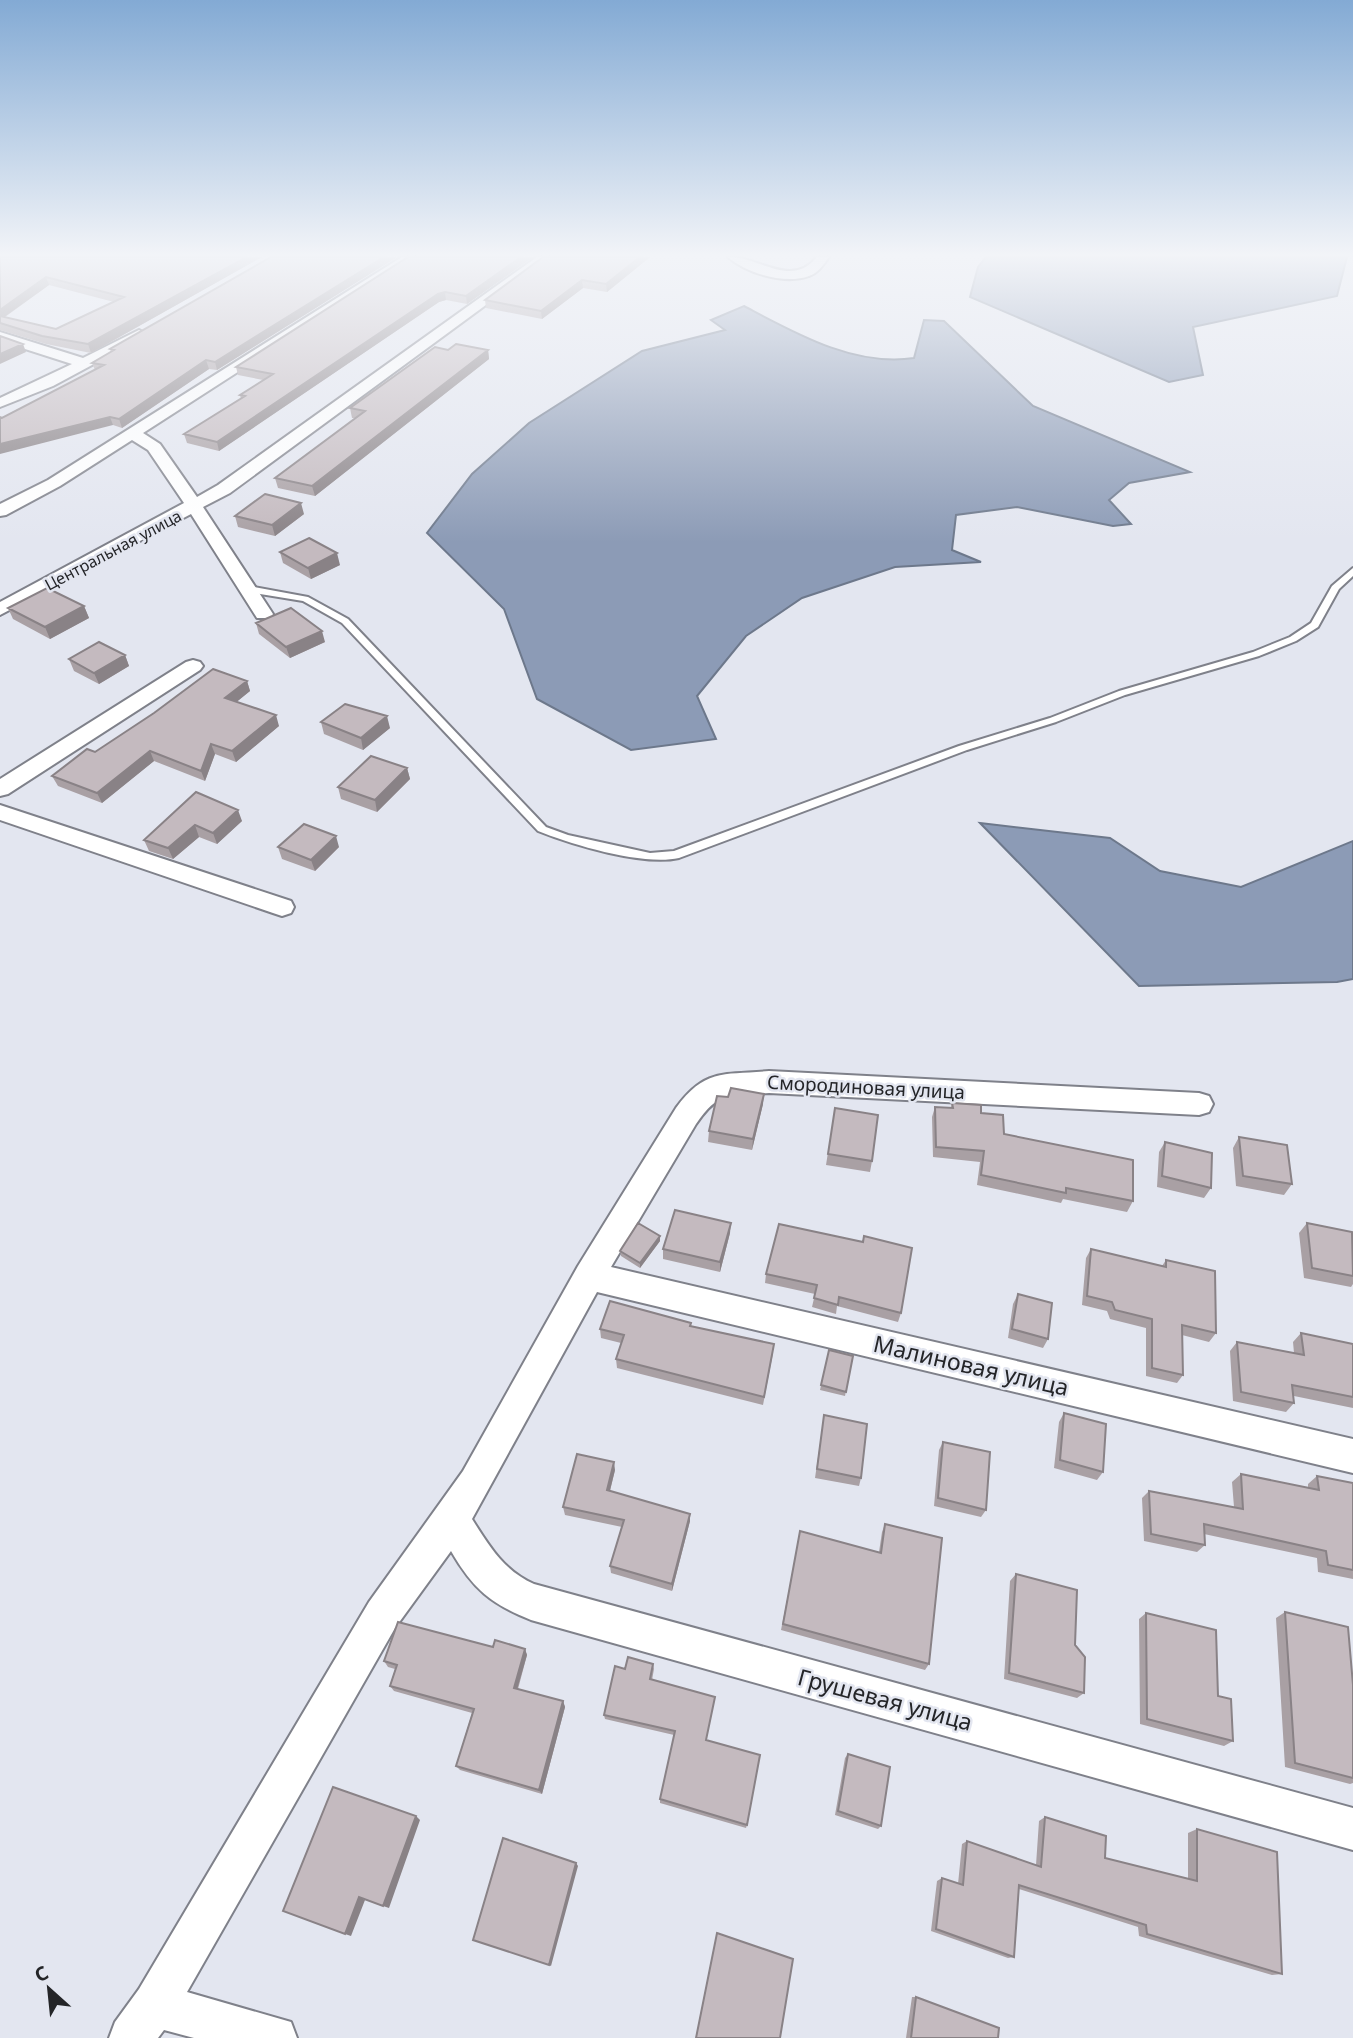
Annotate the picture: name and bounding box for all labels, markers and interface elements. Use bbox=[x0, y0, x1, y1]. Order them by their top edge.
street label: Центральная улица bbox=[41, 505, 185, 595]
street label: Смородиновая улица bbox=[766, 1069, 966, 1105]
street label: Малиновая улица bbox=[870, 1327, 1072, 1403]
street label: Грушевая улица bbox=[794, 1660, 976, 1738]
north arrow bbox=[14, 1954, 84, 2024]
text: С bbox=[30, 1959, 53, 1988]

